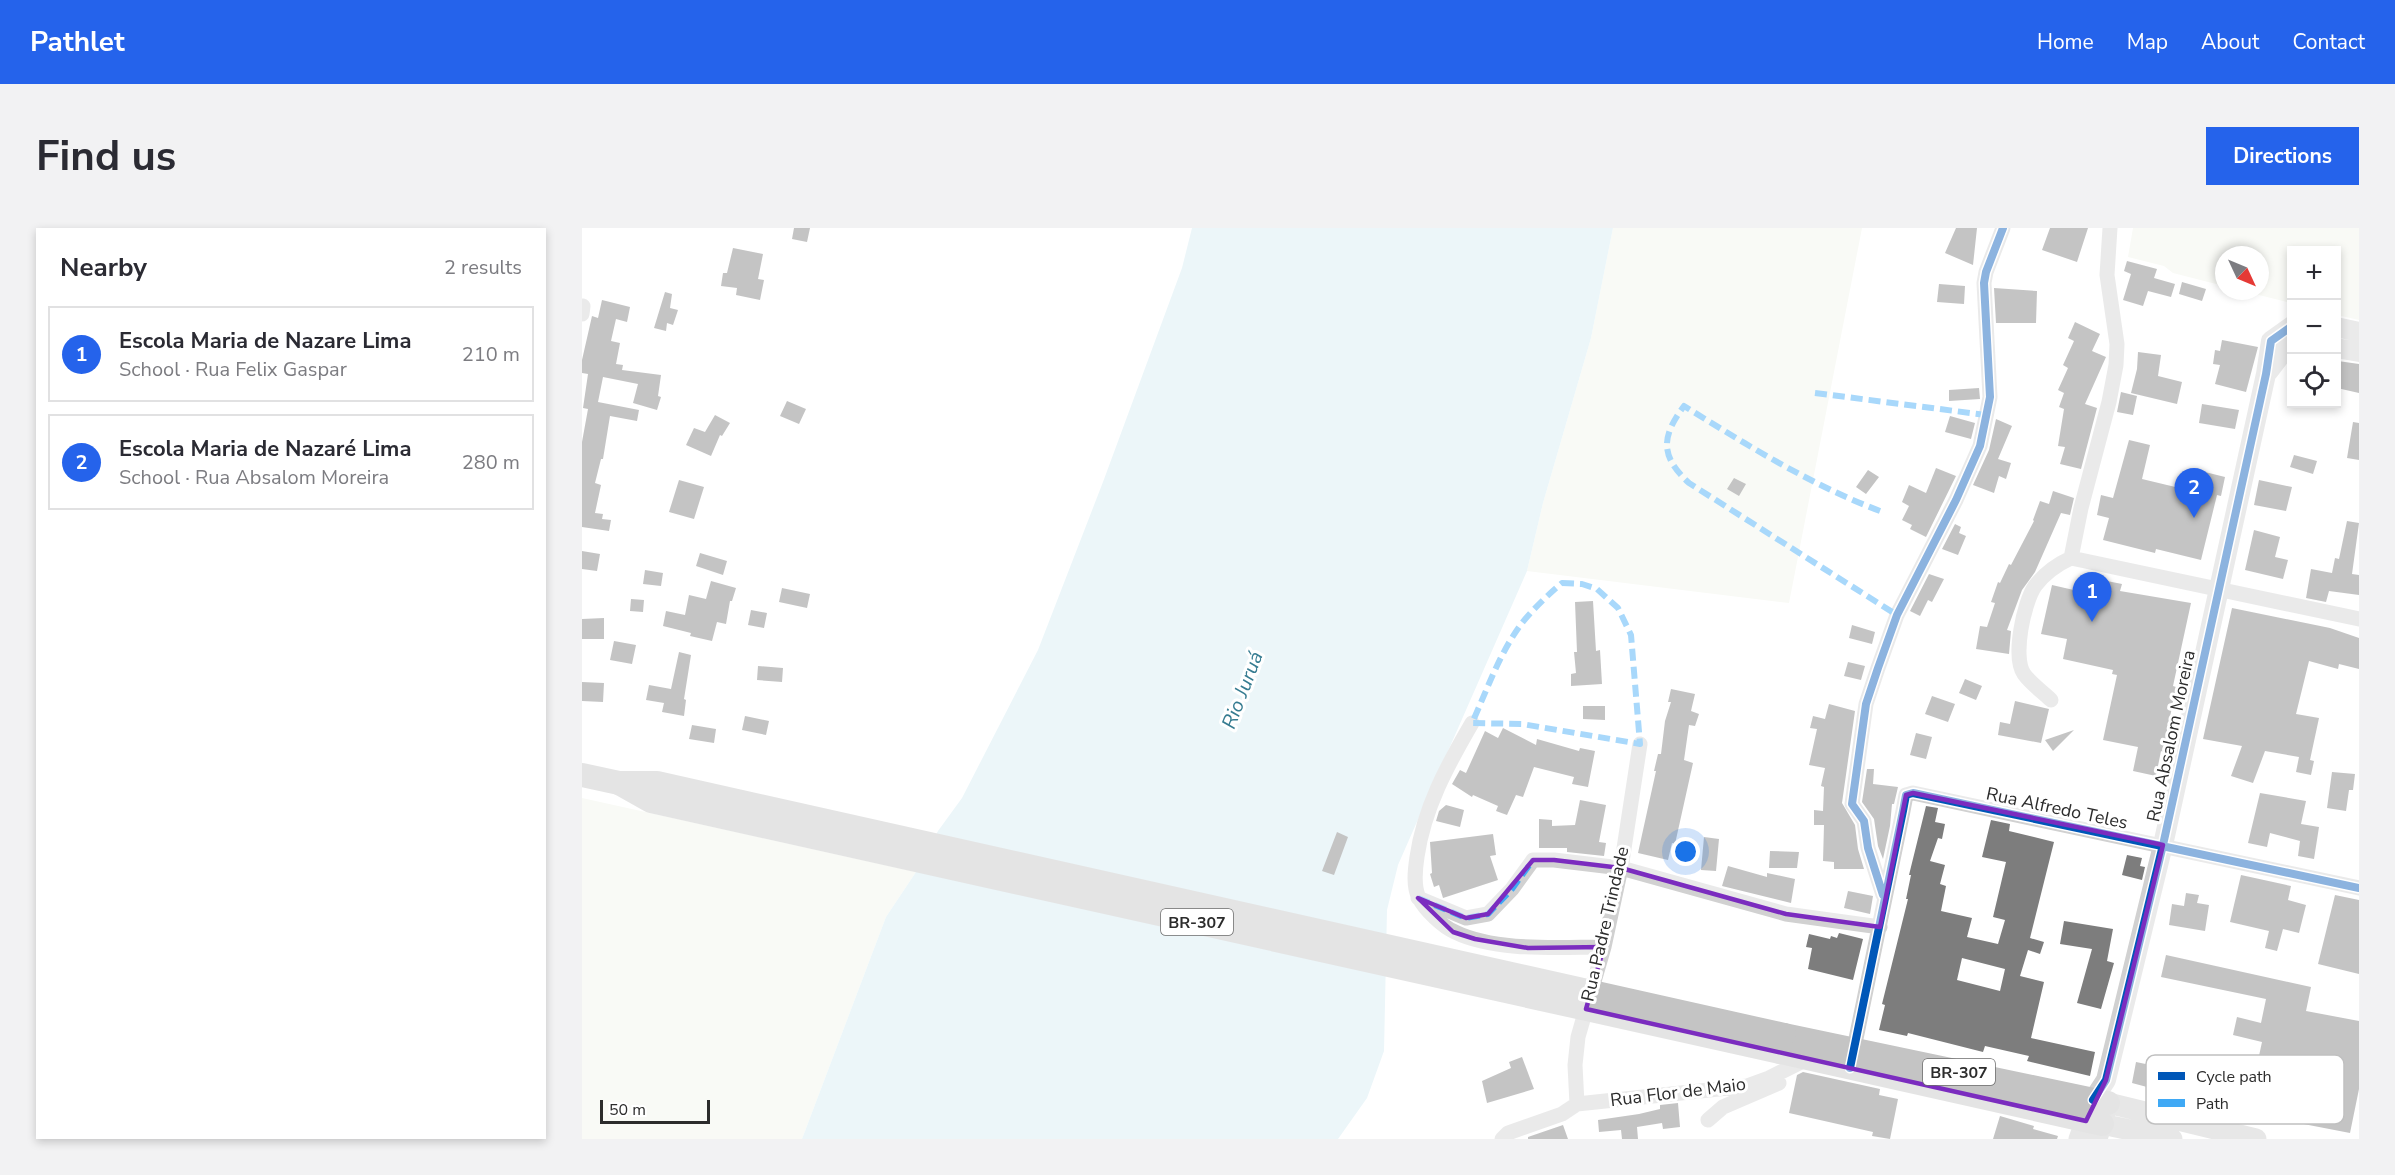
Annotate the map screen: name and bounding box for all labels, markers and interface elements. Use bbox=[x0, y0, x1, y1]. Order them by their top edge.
text: Pathlet bbox=[30, 23, 125, 61]
text: Home bbox=[2037, 28, 2094, 56]
text: Map bbox=[2127, 28, 2168, 56]
text: About bbox=[2201, 28, 2259, 56]
text: Contact bbox=[2292, 28, 2365, 56]
button: Directions bbox=[2206, 127, 2359, 185]
text: Find us bbox=[36, 128, 176, 185]
north arrow bbox=[2215, 246, 2269, 300]
map controls bbox=[2287, 246, 2341, 408]
button: + bbox=[2287, 246, 2341, 300]
text: Nearby bbox=[60, 250, 147, 285]
text: 2 results bbox=[444, 254, 522, 281]
button: − bbox=[2287, 300, 2341, 354]
text: Escola Maria de Nazare Lima bbox=[119, 326, 411, 356]
text: 1 bbox=[76, 341, 88, 368]
text: 210 m bbox=[462, 341, 520, 368]
button: locate bbox=[2287, 354, 2341, 408]
text: School · Rua Felix Gaspar bbox=[119, 356, 347, 383]
text: Escola Maria de Nazaré Lima bbox=[119, 434, 411, 464]
text: 2 bbox=[76, 449, 88, 476]
text: 280 m bbox=[462, 449, 520, 476]
text: School · Rua Absalom Moreira bbox=[119, 464, 389, 491]
pin: 2 bbox=[2174, 468, 2214, 518]
pin: 1 bbox=[2072, 572, 2112, 622]
water label: Rio Juruá bbox=[1215, 647, 1270, 733]
street label: Rua Absalom Moreira bbox=[2141, 648, 2201, 824]
street label: Rua Alfredo Teles bbox=[1984, 781, 2130, 835]
your location bbox=[1671, 837, 1700, 866]
street label: Rua Padre Trindade bbox=[1576, 844, 1634, 1004]
road number: BR-307 bbox=[1161, 909, 1233, 935]
legend bbox=[2146, 1055, 2344, 1124]
road number: BR-307 bbox=[1923, 1059, 1995, 1085]
text: Cycle path bbox=[2196, 1066, 2272, 1088]
street label: Rua Flor de Maio bbox=[1609, 1072, 1747, 1112]
text: Path bbox=[2196, 1093, 2229, 1115]
scale bar bbox=[600, 1097, 710, 1124]
text: 50 m bbox=[609, 1099, 646, 1121]

